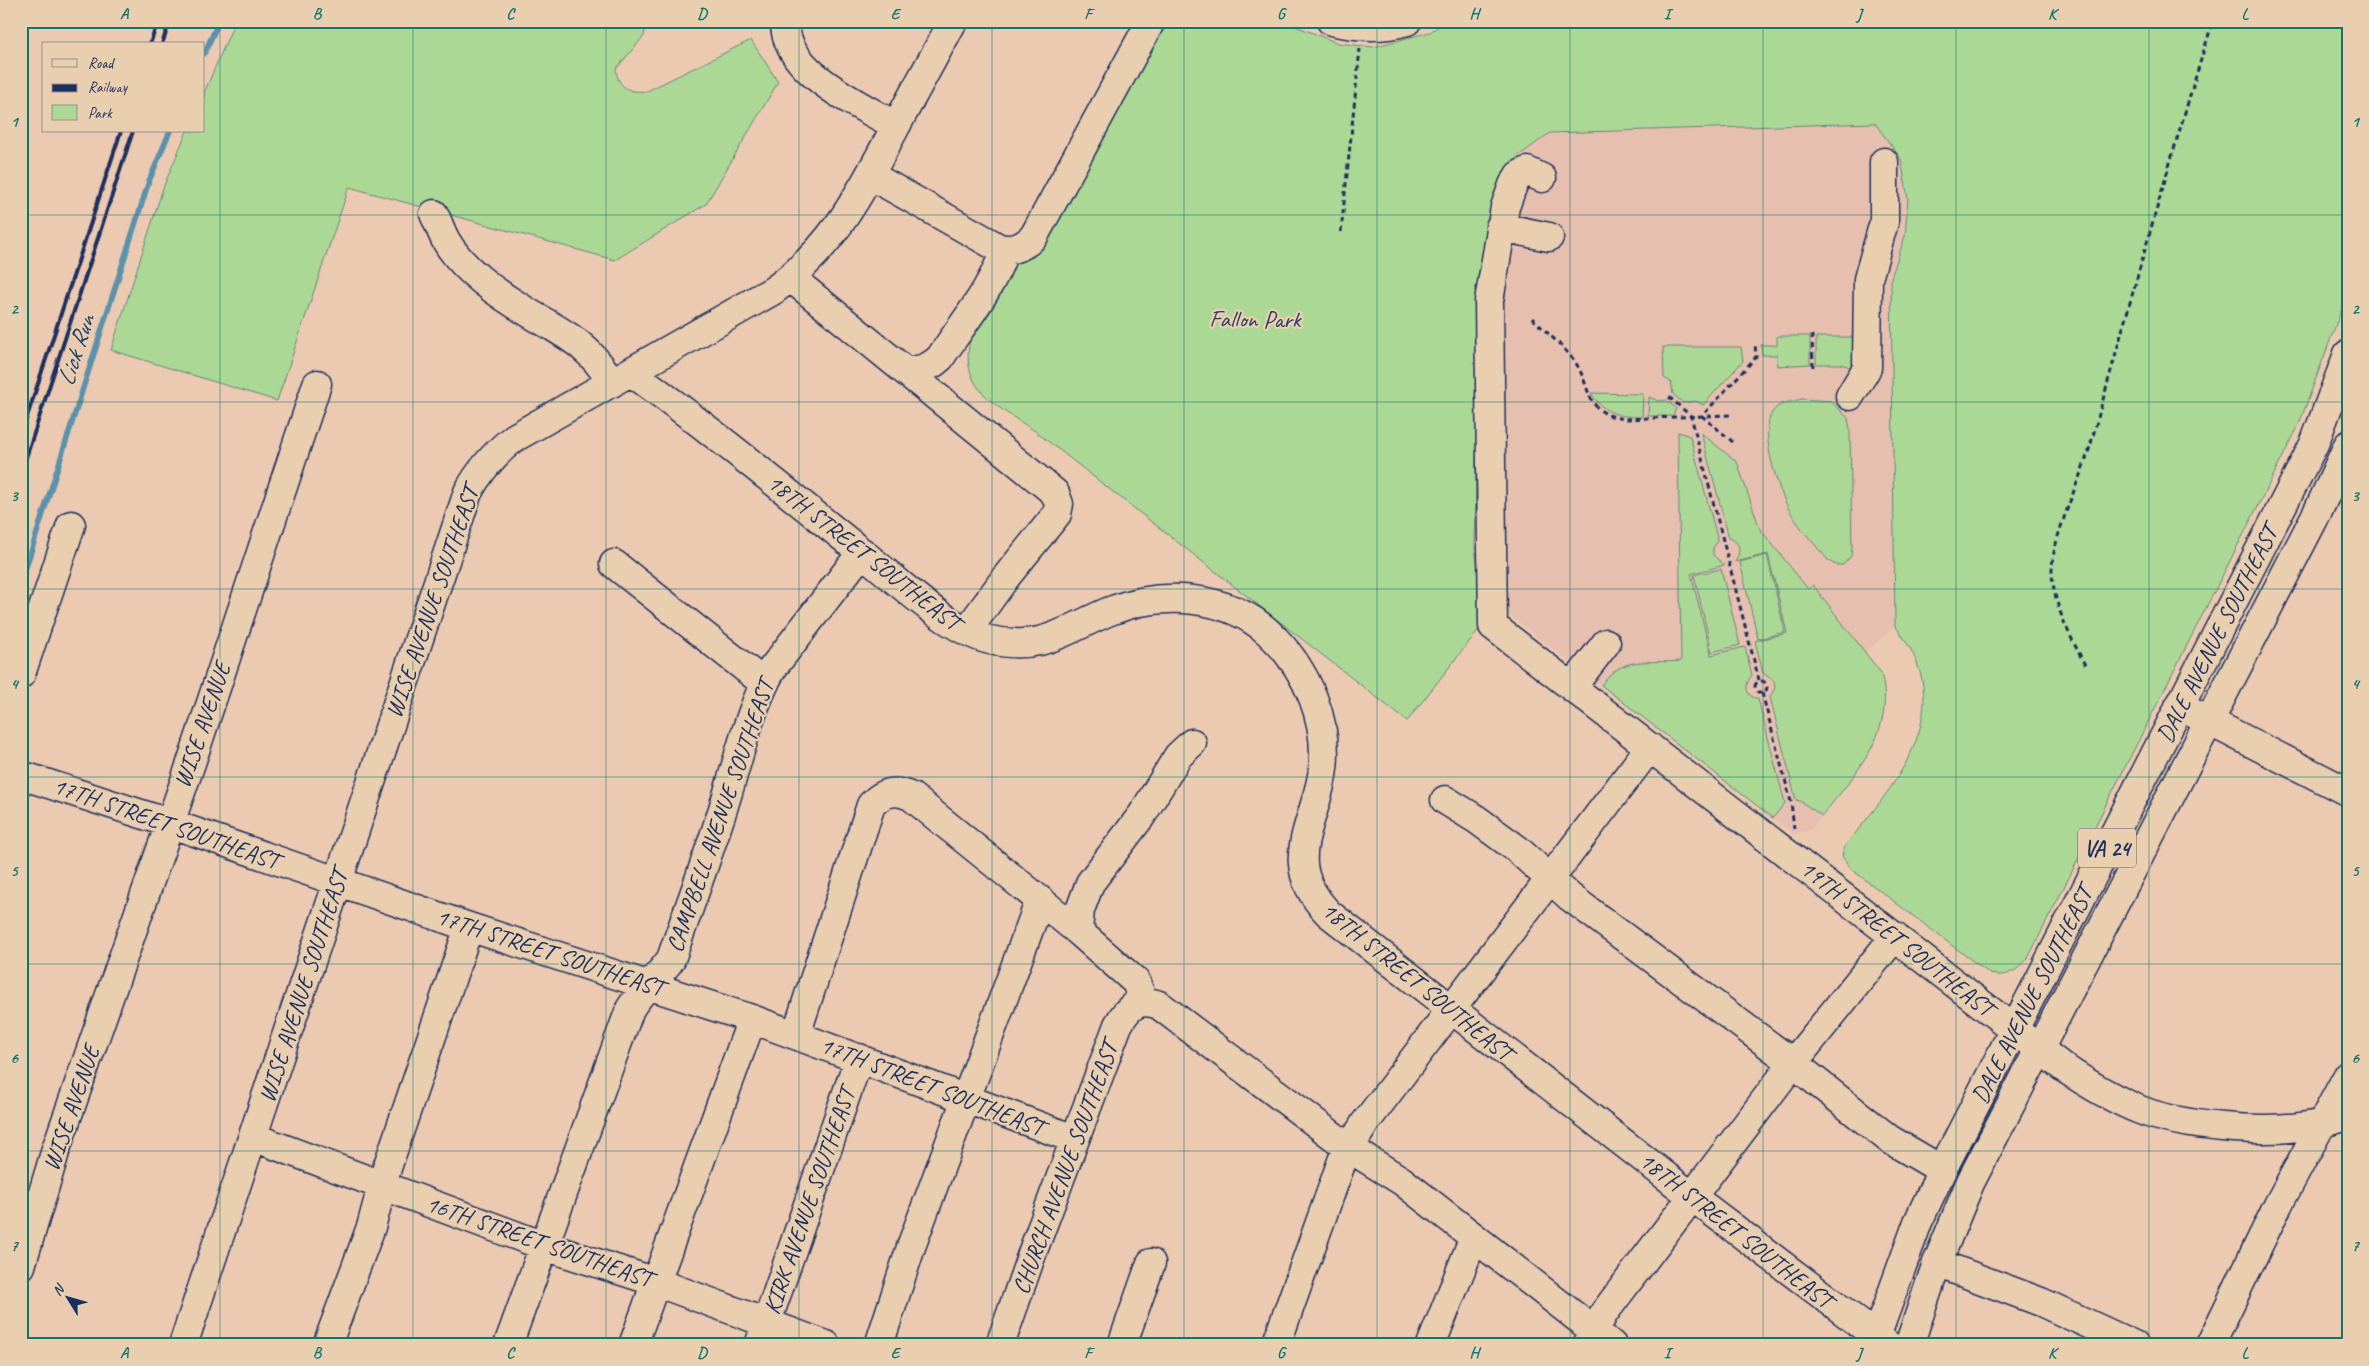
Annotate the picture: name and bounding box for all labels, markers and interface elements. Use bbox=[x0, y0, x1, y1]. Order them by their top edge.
text: A bbox=[120, 4, 130, 24]
text: B bbox=[313, 4, 323, 24]
text: C bbox=[506, 4, 516, 24]
text: D bbox=[697, 4, 708, 24]
text: E bbox=[891, 4, 902, 24]
text: F bbox=[1084, 4, 1095, 24]
text: G bbox=[1277, 4, 1287, 24]
text: H bbox=[1469, 4, 1481, 24]
text: I bbox=[1664, 4, 1674, 24]
text: J bbox=[1855, 4, 1864, 24]
text: K bbox=[2048, 4, 2060, 24]
text: L bbox=[2242, 4, 2250, 24]
legend bbox=[42, 42, 205, 132]
text: Road bbox=[88, 54, 115, 73]
text: Railway bbox=[88, 78, 129, 97]
text: Park bbox=[88, 104, 113, 123]
text: 1 bbox=[10, 112, 19, 132]
text: 1 bbox=[2351, 112, 2360, 132]
text: 2 bbox=[10, 299, 19, 319]
text: 2 bbox=[2351, 299, 2360, 319]
park label: Fallon Park bbox=[1209, 304, 1303, 334]
water label: Lick Run bbox=[50, 308, 103, 390]
street label: 18TH STREET SOUTHEAST bbox=[761, 467, 971, 640]
street label: WISE AVENUE SOUTHEAST bbox=[378, 477, 488, 721]
text: 3 bbox=[10, 486, 19, 506]
text: 3 bbox=[2351, 486, 2360, 506]
street label: DALE AVENUE SOUTHEAST bbox=[2149, 515, 2287, 747]
street label: WISE AVENUE bbox=[167, 656, 238, 792]
street label: CAMPBELL AVENUE SOUTHEAST bbox=[659, 671, 782, 956]
text: 4 bbox=[10, 674, 19, 694]
text: 4 bbox=[2351, 674, 2360, 694]
street label: 17TH STREET SOUTHEAST bbox=[49, 770, 289, 878]
road number: VA 24 bbox=[2078, 828, 2136, 868]
street label: 19TH STREET SOUTHEAST bbox=[1794, 853, 2004, 1026]
street label: WISE AVENUE SOUTHEAST bbox=[251, 860, 357, 1106]
text: 5 bbox=[11, 861, 20, 881]
text: 5 bbox=[2352, 861, 2361, 881]
street label: DALE AVENUE SOUTHEAST bbox=[1964, 876, 2102, 1108]
street label: 18TH STREET SOUTHEAST bbox=[1315, 895, 1523, 1071]
street label: 17TH STREET SOUTHEAST bbox=[433, 901, 673, 1005]
street label: 17TH STREET SOUTHEAST bbox=[816, 1030, 1054, 1145]
street label: CHURCH AVENUE SOUTHEAST bbox=[1005, 1032, 1127, 1298]
street label: WISE AVENUE bbox=[36, 1039, 107, 1175]
text: 6 bbox=[10, 1048, 19, 1068]
text: 6 bbox=[2351, 1048, 2360, 1068]
street label: KIRK AVENUE SOUTHEAST bbox=[756, 1079, 863, 1318]
street label: 18TH STREET SOUTHEAST bbox=[1633, 1145, 1843, 1318]
street label: 16TH STREET SOUTHEAST bbox=[422, 1188, 662, 1296]
text: 7 bbox=[10, 1236, 19, 1256]
text: 7 bbox=[2351, 1236, 2360, 1256]
north arrow bbox=[42, 1274, 92, 1324]
text: N bbox=[49, 1280, 69, 1299]
text: A bbox=[120, 1343, 130, 1363]
text: B bbox=[313, 1343, 323, 1363]
text: C bbox=[506, 1343, 516, 1363]
text: D bbox=[697, 1343, 708, 1363]
text: E bbox=[891, 1343, 902, 1363]
text: F bbox=[1084, 1343, 1095, 1363]
text: G bbox=[1277, 1343, 1287, 1363]
text: H bbox=[1469, 1343, 1481, 1363]
text: I bbox=[1664, 1343, 1674, 1363]
text: J bbox=[1855, 1343, 1864, 1363]
text: K bbox=[2048, 1343, 2060, 1363]
text: L bbox=[2242, 1343, 2250, 1363]

